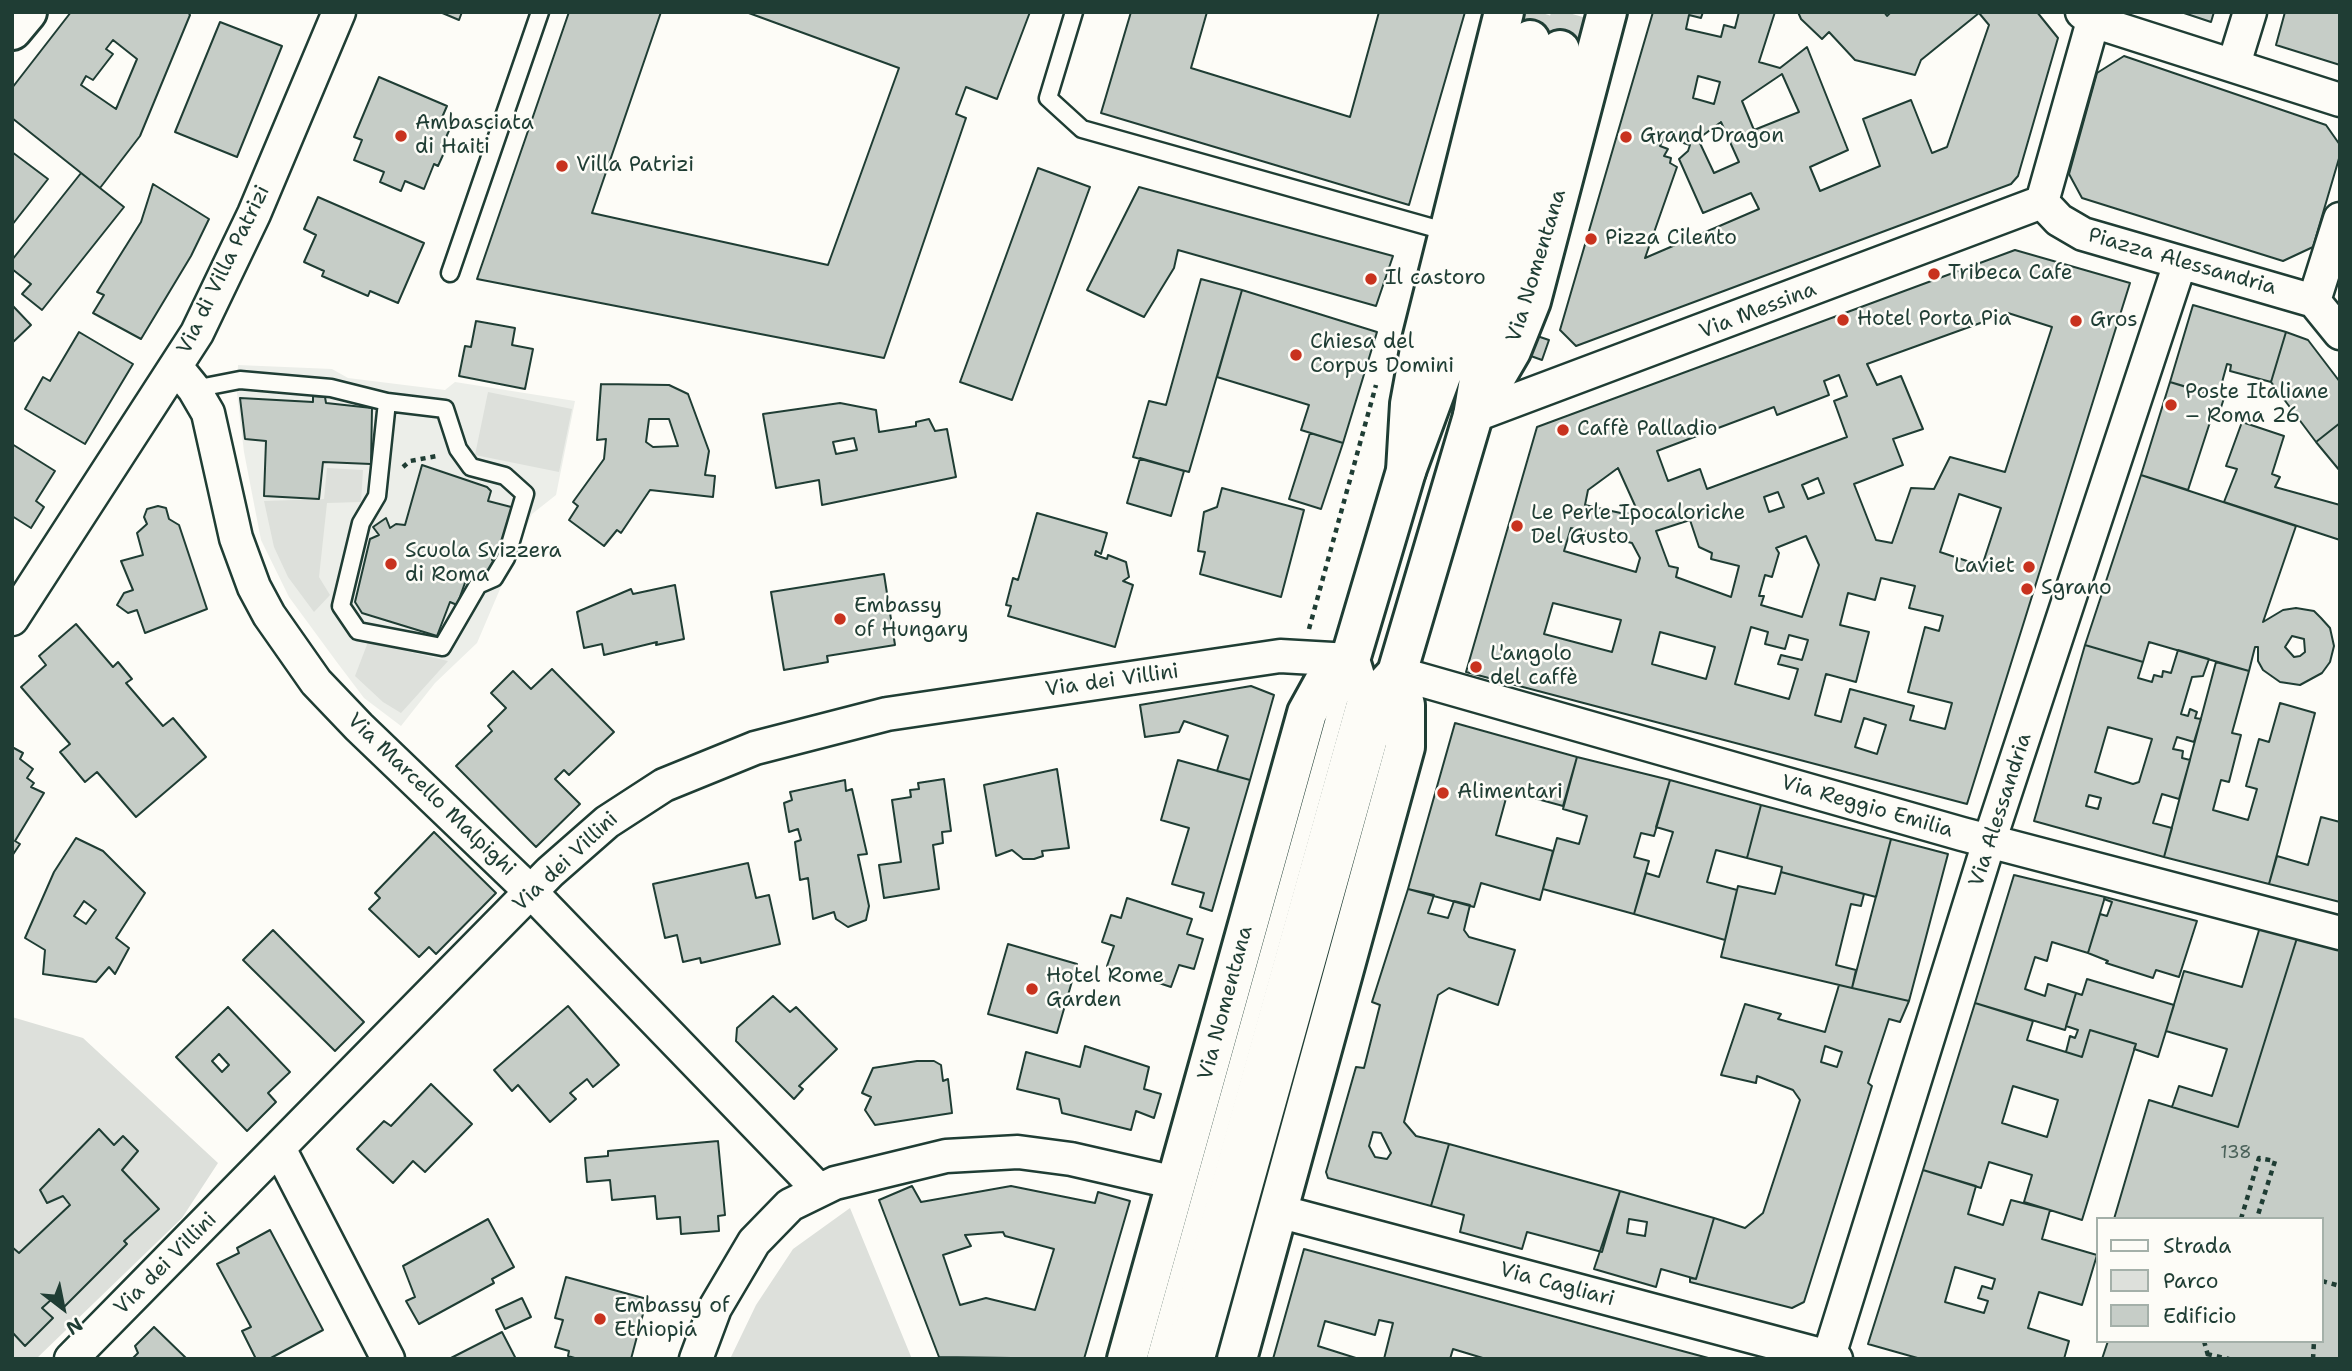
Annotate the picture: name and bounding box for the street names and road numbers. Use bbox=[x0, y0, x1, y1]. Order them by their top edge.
street label: Via di Villa Patrizi bbox=[172, 182, 276, 358]
street label: Via Nomentana bbox=[1502, 187, 1572, 345]
street label: Piazza Alessandria bbox=[2085, 223, 2279, 301]
street label: Via Messina bbox=[1696, 277, 1820, 345]
street label: Via dei Villini bbox=[1044, 659, 1180, 703]
street label: Via Marcello Malpighi bbox=[342, 708, 520, 882]
street label: Via Alessandria bbox=[1964, 730, 2038, 890]
street label: Via Reggio Emilia bbox=[1778, 770, 1956, 844]
street label: Via dei Villini bbox=[508, 807, 624, 917]
street label: Via Nomentana bbox=[1193, 923, 1259, 1083]
street label: Via dei Villini bbox=[110, 1208, 222, 1320]
street label: Via Cagliari bbox=[1497, 1258, 1617, 1312]

